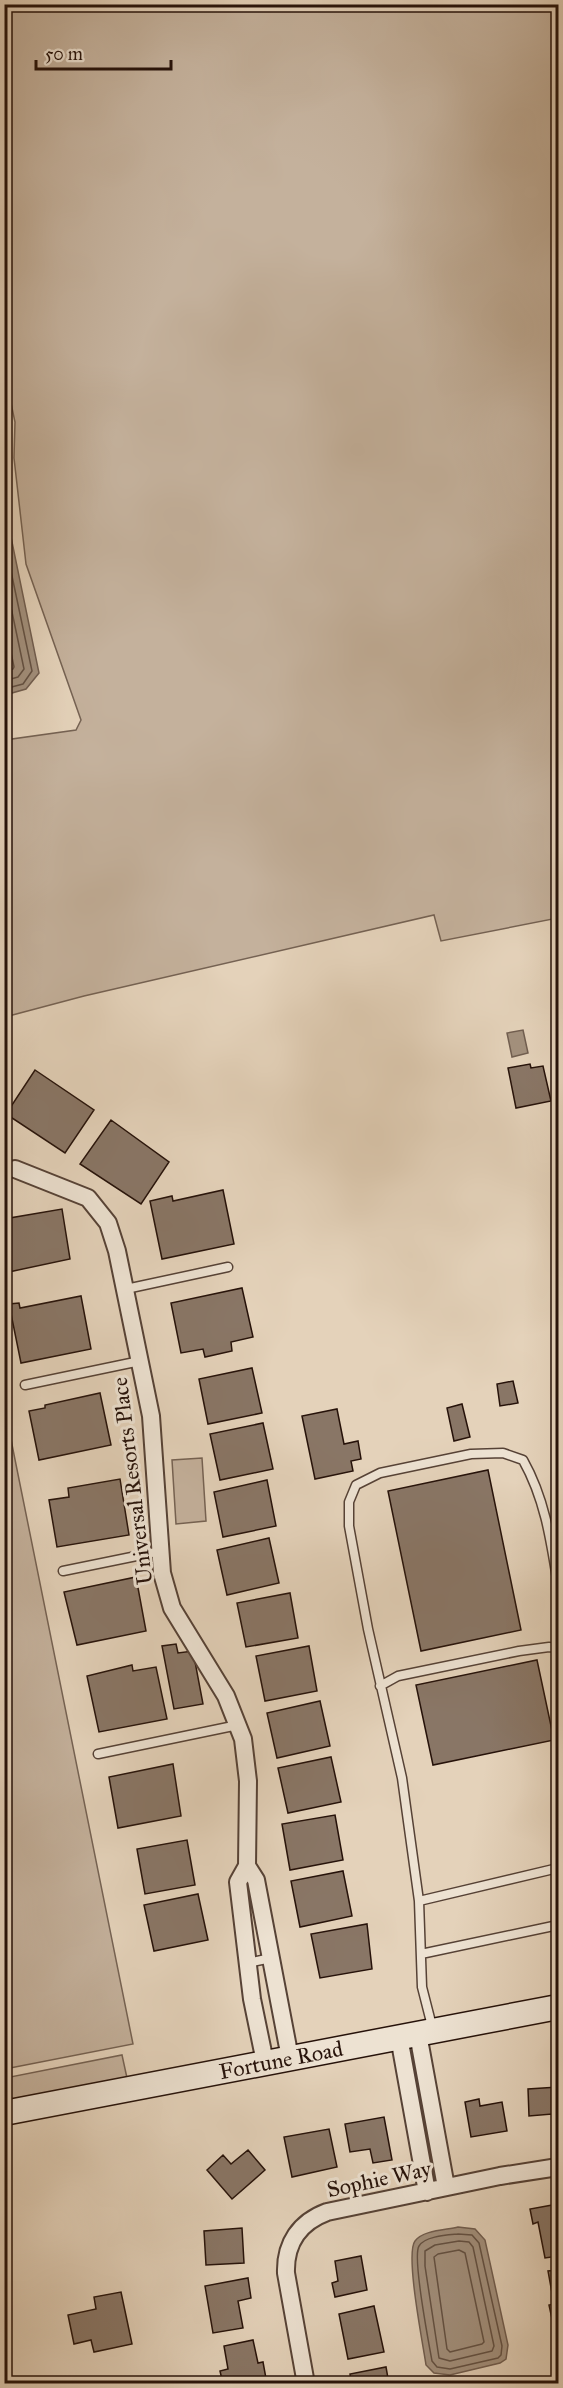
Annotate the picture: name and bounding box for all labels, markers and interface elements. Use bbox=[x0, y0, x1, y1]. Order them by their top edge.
scale bar bbox=[36, 33, 171, 71]
text: 50 m bbox=[45, 43, 83, 65]
street label: Universal Resorts Place bbox=[106, 1376, 158, 1586]
street label: Fortune Road bbox=[217, 2035, 345, 2085]
street label: Sophie Way bbox=[324, 2155, 434, 2203]

